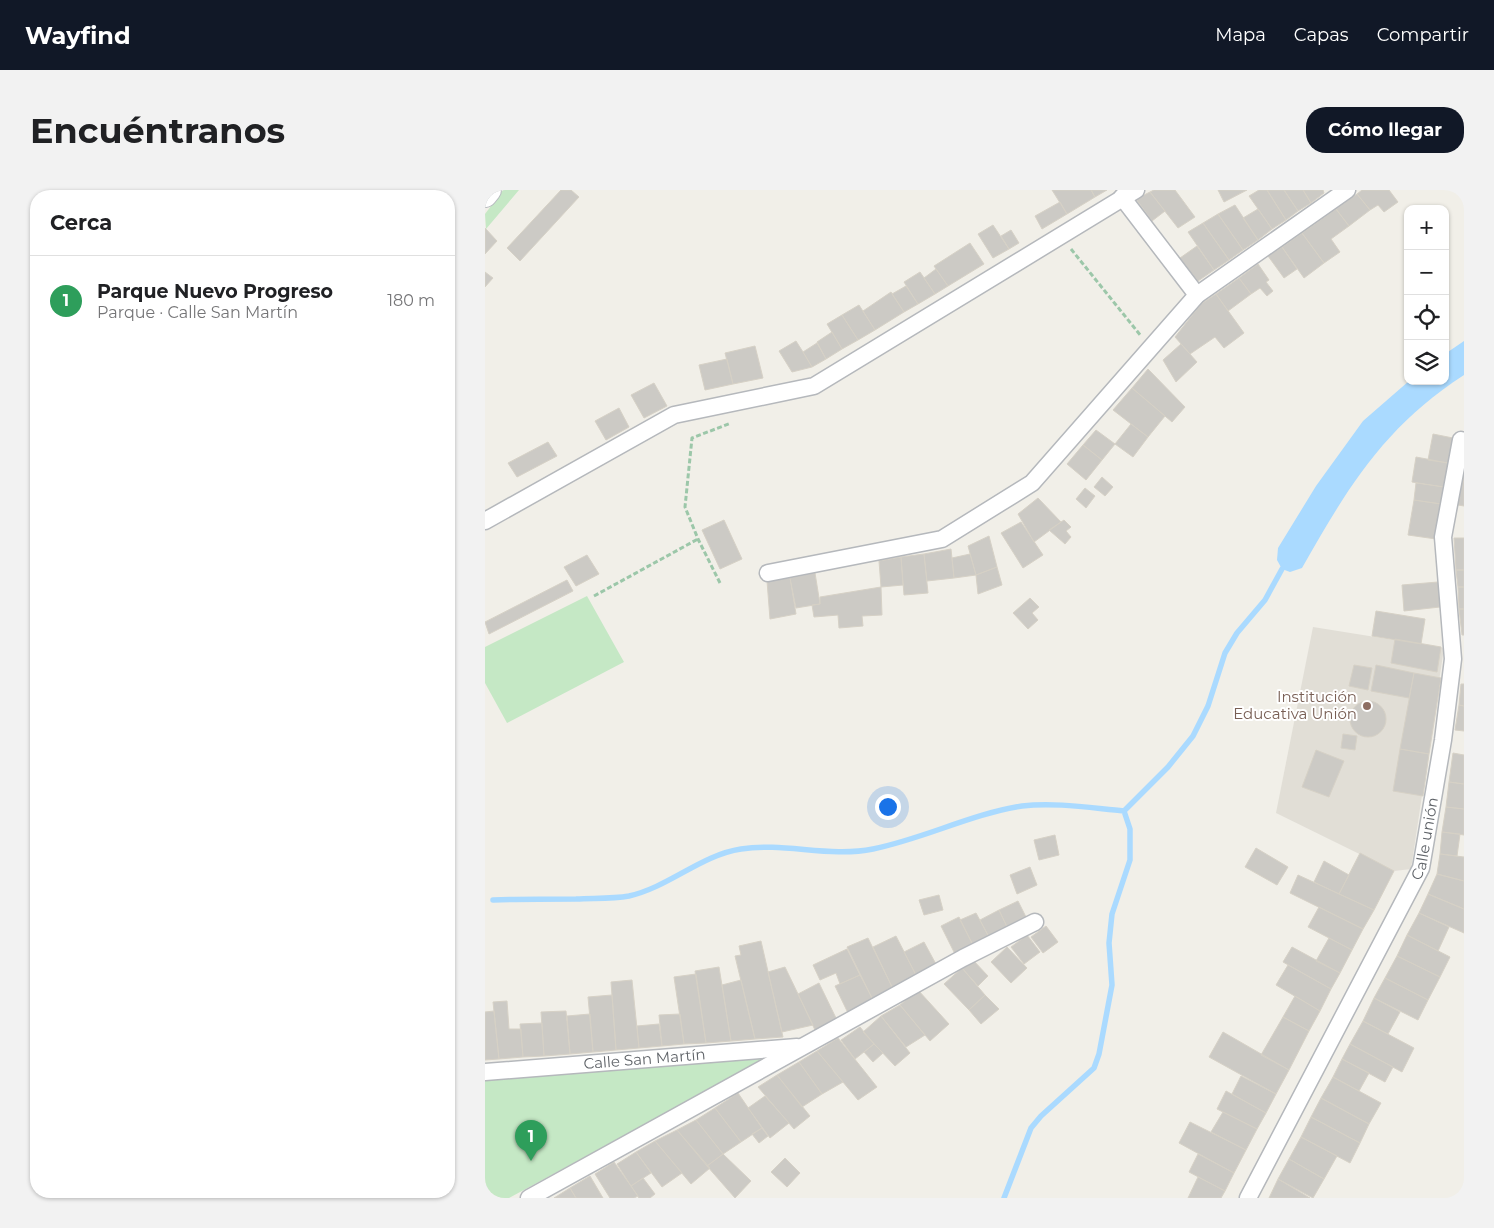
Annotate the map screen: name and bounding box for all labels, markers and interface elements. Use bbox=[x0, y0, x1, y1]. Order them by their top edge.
text: Wayfind bbox=[25, 21, 131, 50]
text: Mapa bbox=[1215, 24, 1266, 46]
text: Capas bbox=[1294, 24, 1349, 46]
text: Compartir bbox=[1377, 24, 1469, 46]
button: Cómo llegar bbox=[1306, 107, 1464, 153]
text: Encuéntranos bbox=[30, 109, 285, 152]
map controls bbox=[1404, 205, 1449, 385]
button: + bbox=[1404, 205, 1449, 250]
text: Cerca bbox=[50, 210, 112, 235]
button: − bbox=[1404, 250, 1449, 295]
text: Parque Nuevo Progreso bbox=[97, 280, 333, 303]
text: 1 bbox=[63, 291, 69, 310]
text: 180 m bbox=[387, 291, 435, 310]
button: locate bbox=[1404, 295, 1449, 340]
text: Parque · Calle San Martín bbox=[97, 303, 298, 322]
button: layers bbox=[1404, 340, 1449, 385]
place label: Institución Educativa Unión bbox=[1233, 687, 1357, 723]
marker: Institución Educativa Unión bbox=[1361, 700, 1373, 712]
your location bbox=[875, 794, 901, 820]
street label: Calle unión bbox=[1406, 796, 1442, 883]
street label: Calle San Martín bbox=[583, 1044, 706, 1073]
pin: 1 bbox=[515, 1120, 547, 1161]

